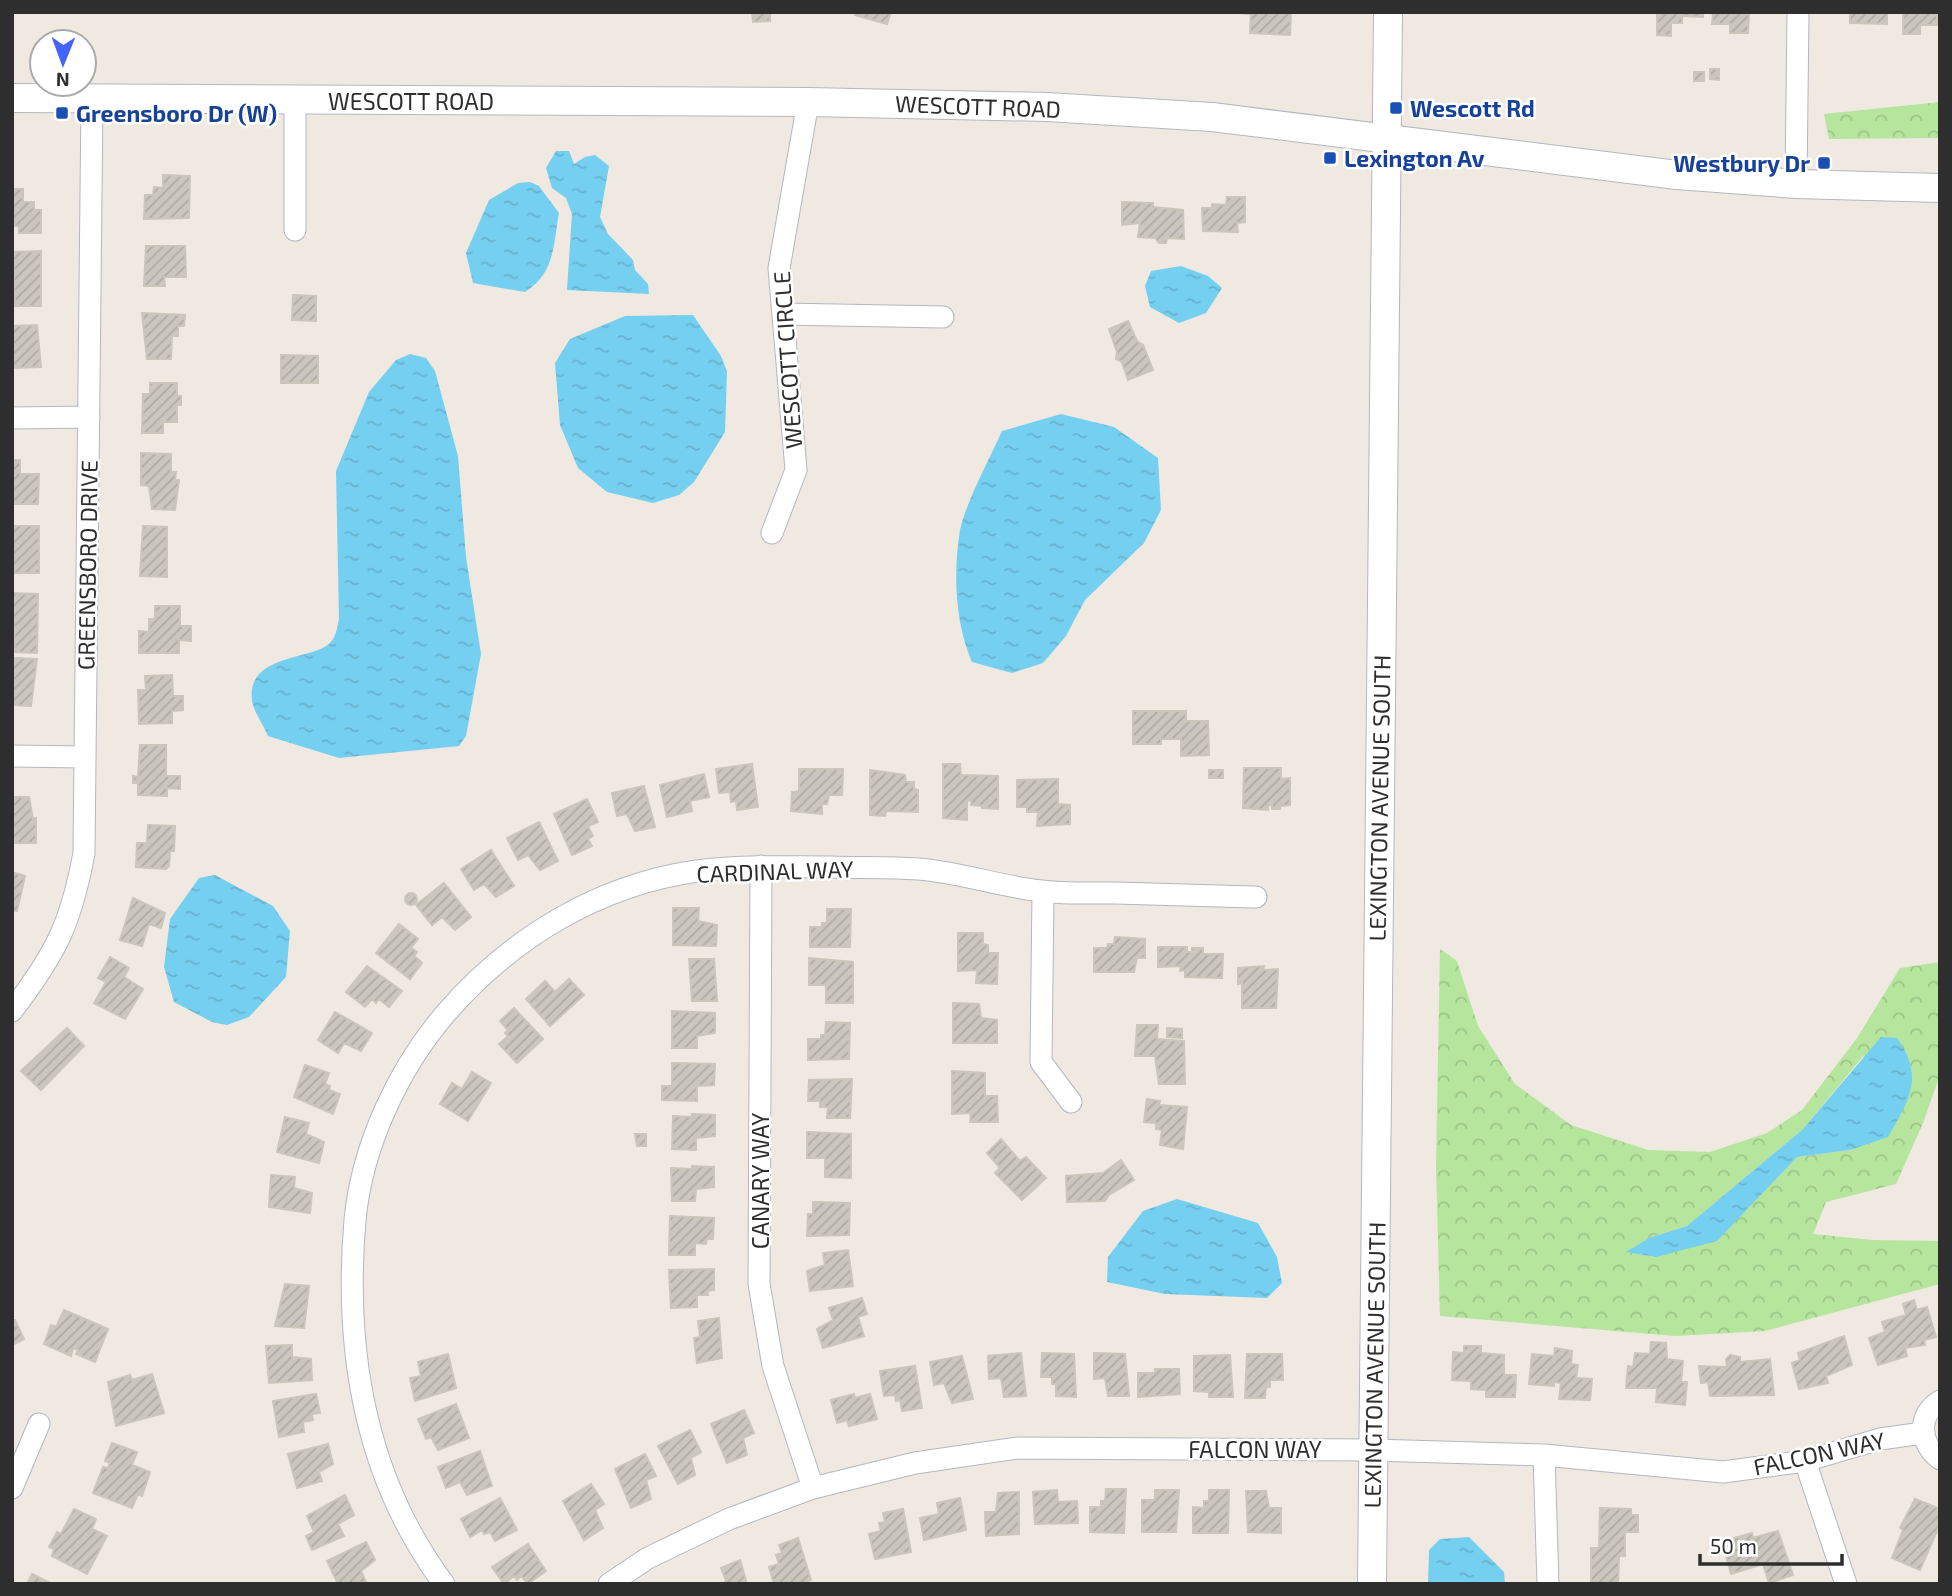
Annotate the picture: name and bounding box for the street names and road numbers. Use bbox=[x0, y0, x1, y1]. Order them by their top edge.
street label: WESCOTT ROAD bbox=[328, 87, 494, 115]
street label: WESCOTT ROAD bbox=[895, 89, 1061, 123]
street label: WESCOTT CIRCLE bbox=[767, 270, 807, 450]
street label: GREENSBORO DRIVE bbox=[71, 460, 103, 670]
street label: LEXINGTON AVENUE SOUTH bbox=[1362, 654, 1396, 942]
street label: CARDINAL WAY bbox=[696, 854, 854, 888]
street label: CANARY WAY bbox=[746, 1113, 774, 1249]
street label: LEXINGTON AVENUE SOUTH bbox=[1357, 1221, 1391, 1509]
street label: FALCON WAY bbox=[1751, 1425, 1887, 1481]
street label: FALCON WAY bbox=[1188, 1435, 1322, 1463]

